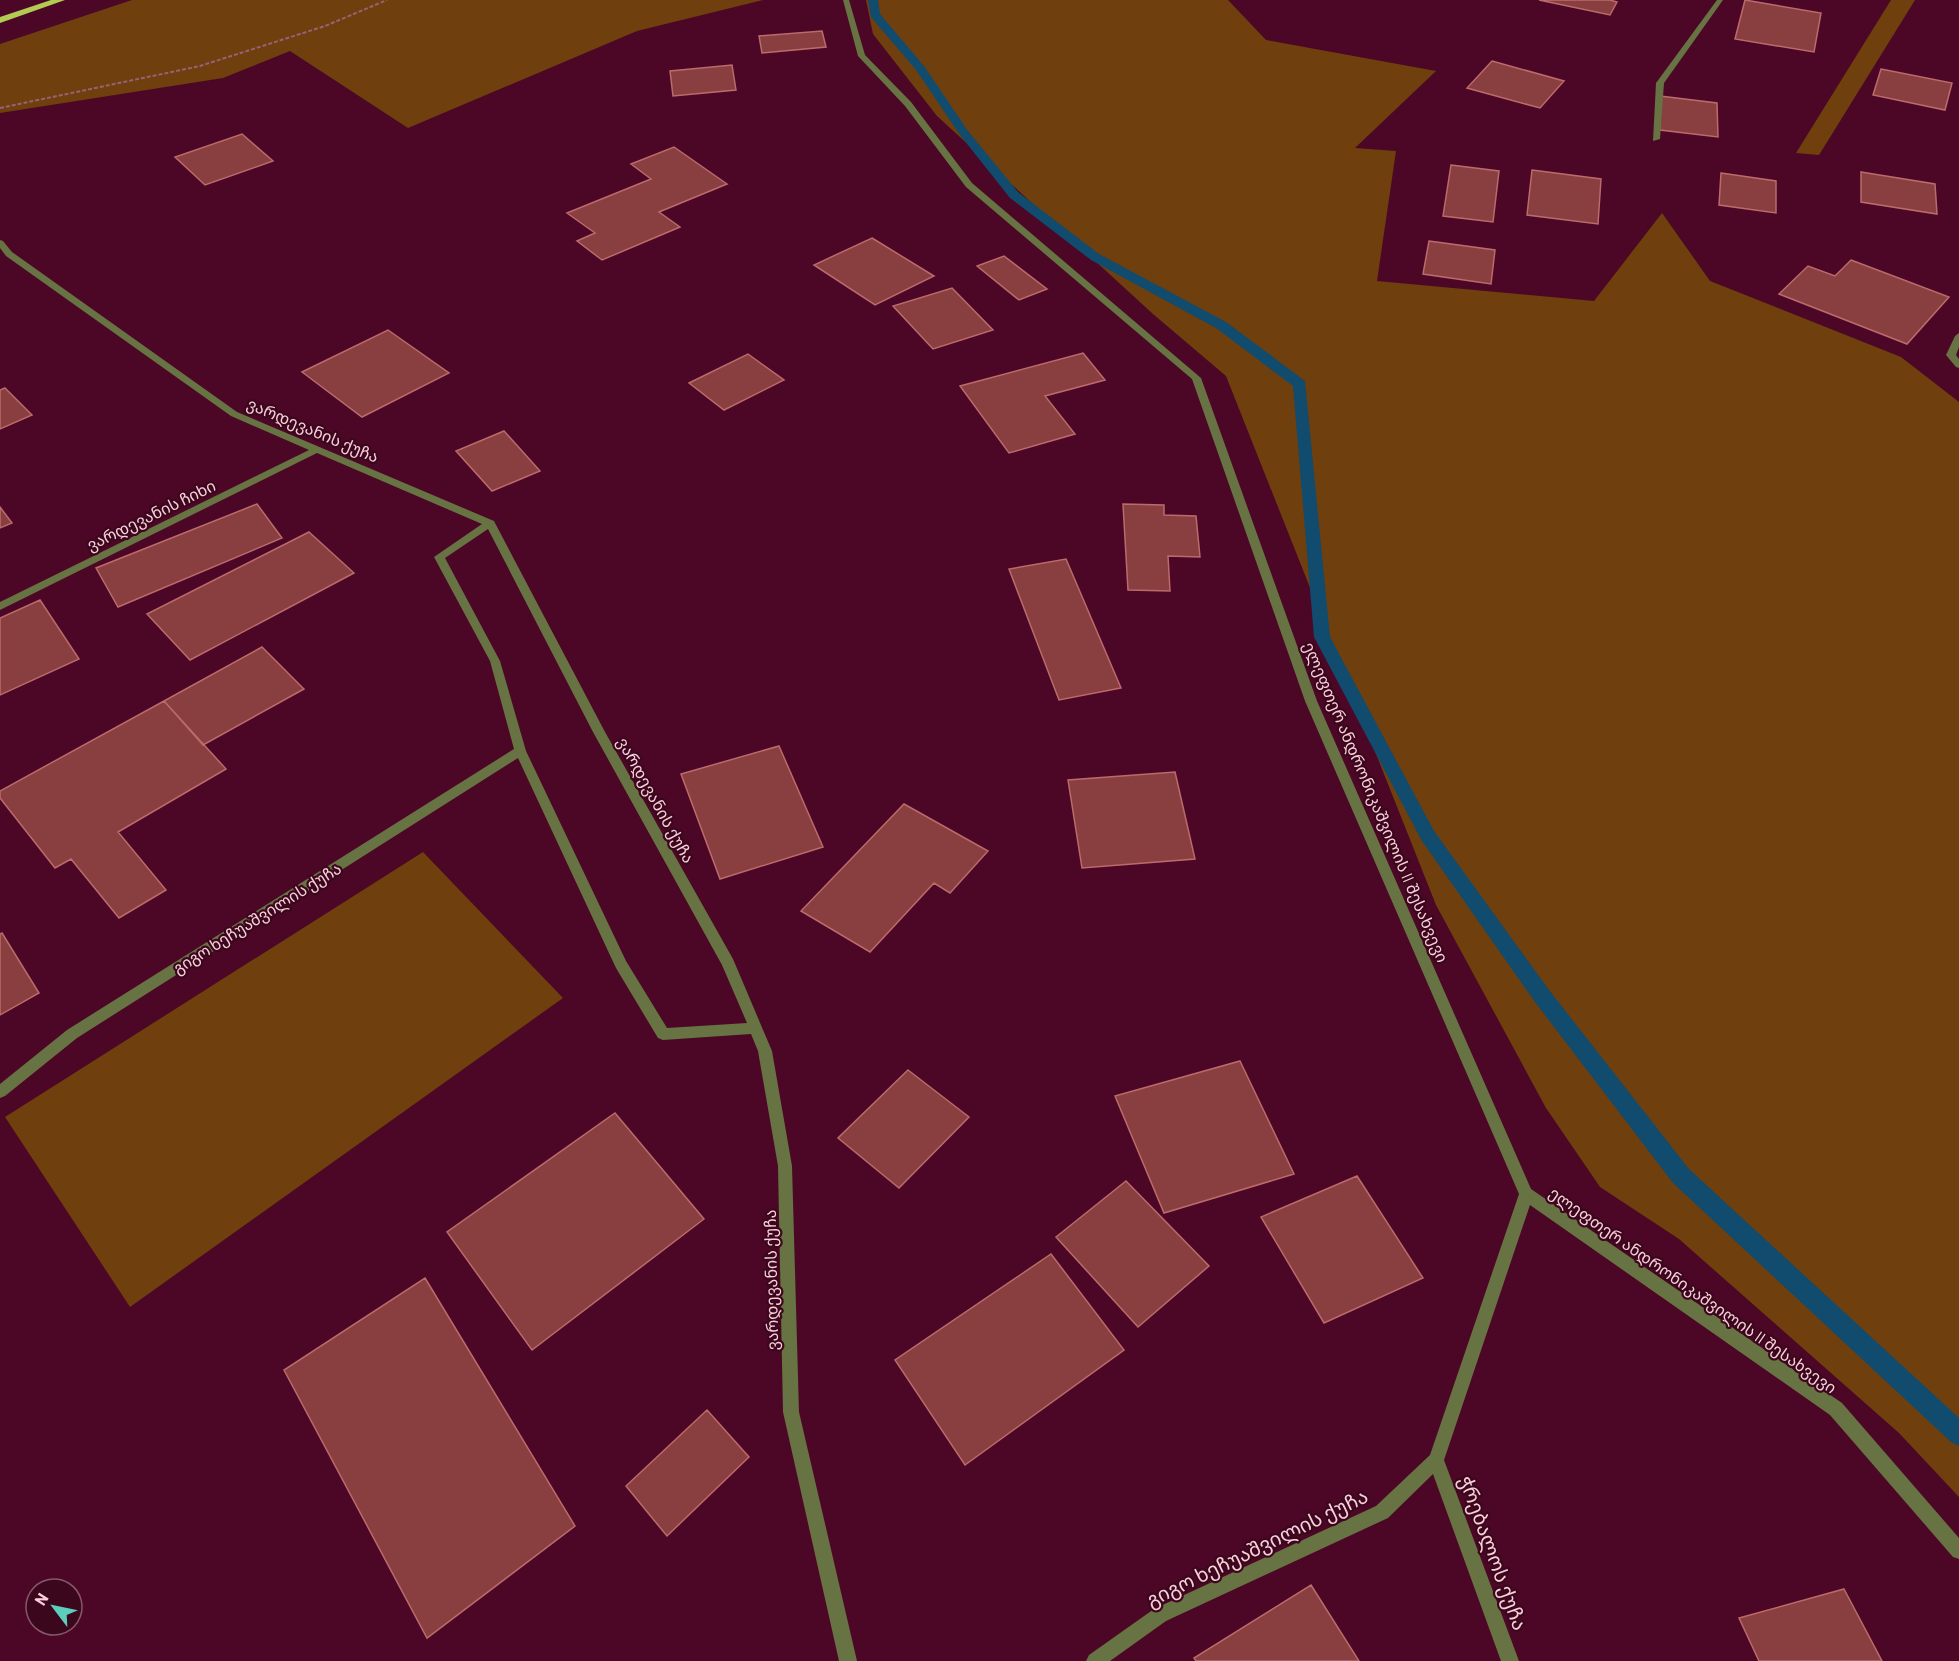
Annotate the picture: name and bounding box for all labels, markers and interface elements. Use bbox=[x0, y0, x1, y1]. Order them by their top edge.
street label: ვარდევანის ქუჩა bbox=[244, 393, 382, 468]
street label: ვარდევანის ჩიხი bbox=[83, 475, 219, 556]
street label: ელეფთერ ანდრონიკაშვილის II შესახვევი bbox=[1298, 639, 1453, 966]
street label: ვარდევანის ქუჩა bbox=[612, 734, 699, 867]
street label: გიგო ხეჩუაშვილის ქუჩა bbox=[169, 858, 345, 979]
street label: ელეფთერ ანდრონიკაშვილის II შესახვევი bbox=[1545, 1182, 1841, 1398]
street label: ვარდევანის ქუჩა bbox=[760, 1209, 783, 1351]
street label: ჭრებალოს ქუჩა bbox=[1453, 1472, 1533, 1634]
street label: გიგო ხეჩუაშვილის ქუჩა bbox=[1142, 1483, 1372, 1613]
north arrow bbox=[24, 1577, 84, 1637]
text: N bbox=[30, 1589, 52, 1608]

